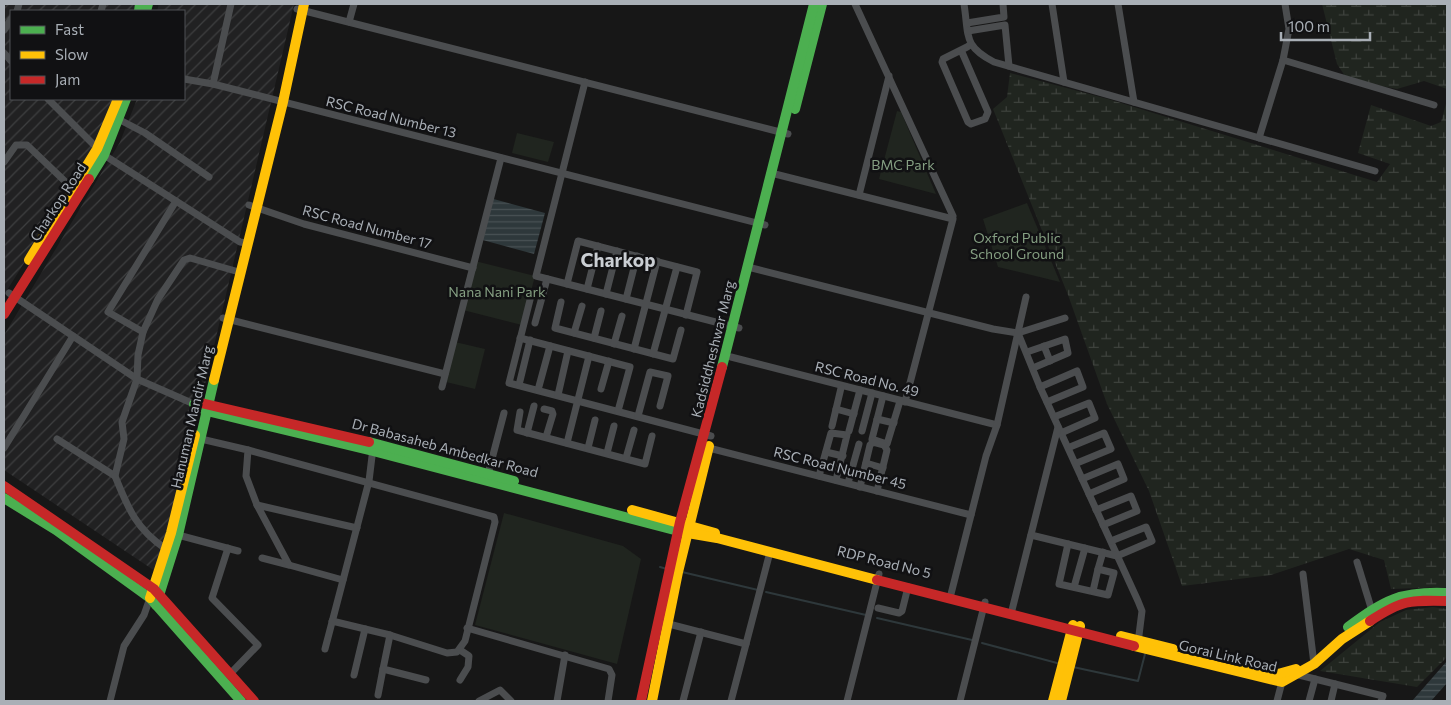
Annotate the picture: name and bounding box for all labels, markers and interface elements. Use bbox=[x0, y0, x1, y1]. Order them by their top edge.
legend bbox=[10, 10, 185, 100]
scale bar bbox=[1281, 10, 1370, 42]
text: 100 m bbox=[1288, 17, 1330, 35]
text: Fast bbox=[55, 20, 84, 38]
text: Slow bbox=[55, 45, 88, 63]
text: Jam bbox=[55, 70, 80, 88]
street label: RSC Road Number 13 bbox=[324, 92, 458, 141]
park label: BMC Park bbox=[871, 156, 935, 173]
street label: Charkop Road bbox=[26, 159, 89, 244]
street label: RSC Road Number 17 bbox=[301, 201, 434, 252]
park label: Oxford Public School Ground bbox=[970, 229, 1064, 262]
district label: Charkop bbox=[581, 248, 655, 271]
street label: Kadsiddheshwar Marg bbox=[687, 278, 738, 419]
park label: Nana Nani Park bbox=[448, 283, 546, 300]
street label: Hanuman Mandir Marg bbox=[167, 343, 216, 490]
street label: RSC Road No. 49 bbox=[813, 357, 921, 400]
street label: Dr Babasaheb Ambedkar Road bbox=[350, 414, 540, 481]
street label: RSC Road Number 45 bbox=[772, 443, 908, 492]
street label: RDP Road No 5 bbox=[835, 542, 933, 581]
street label: Gorai Link Road bbox=[1177, 636, 1279, 675]

